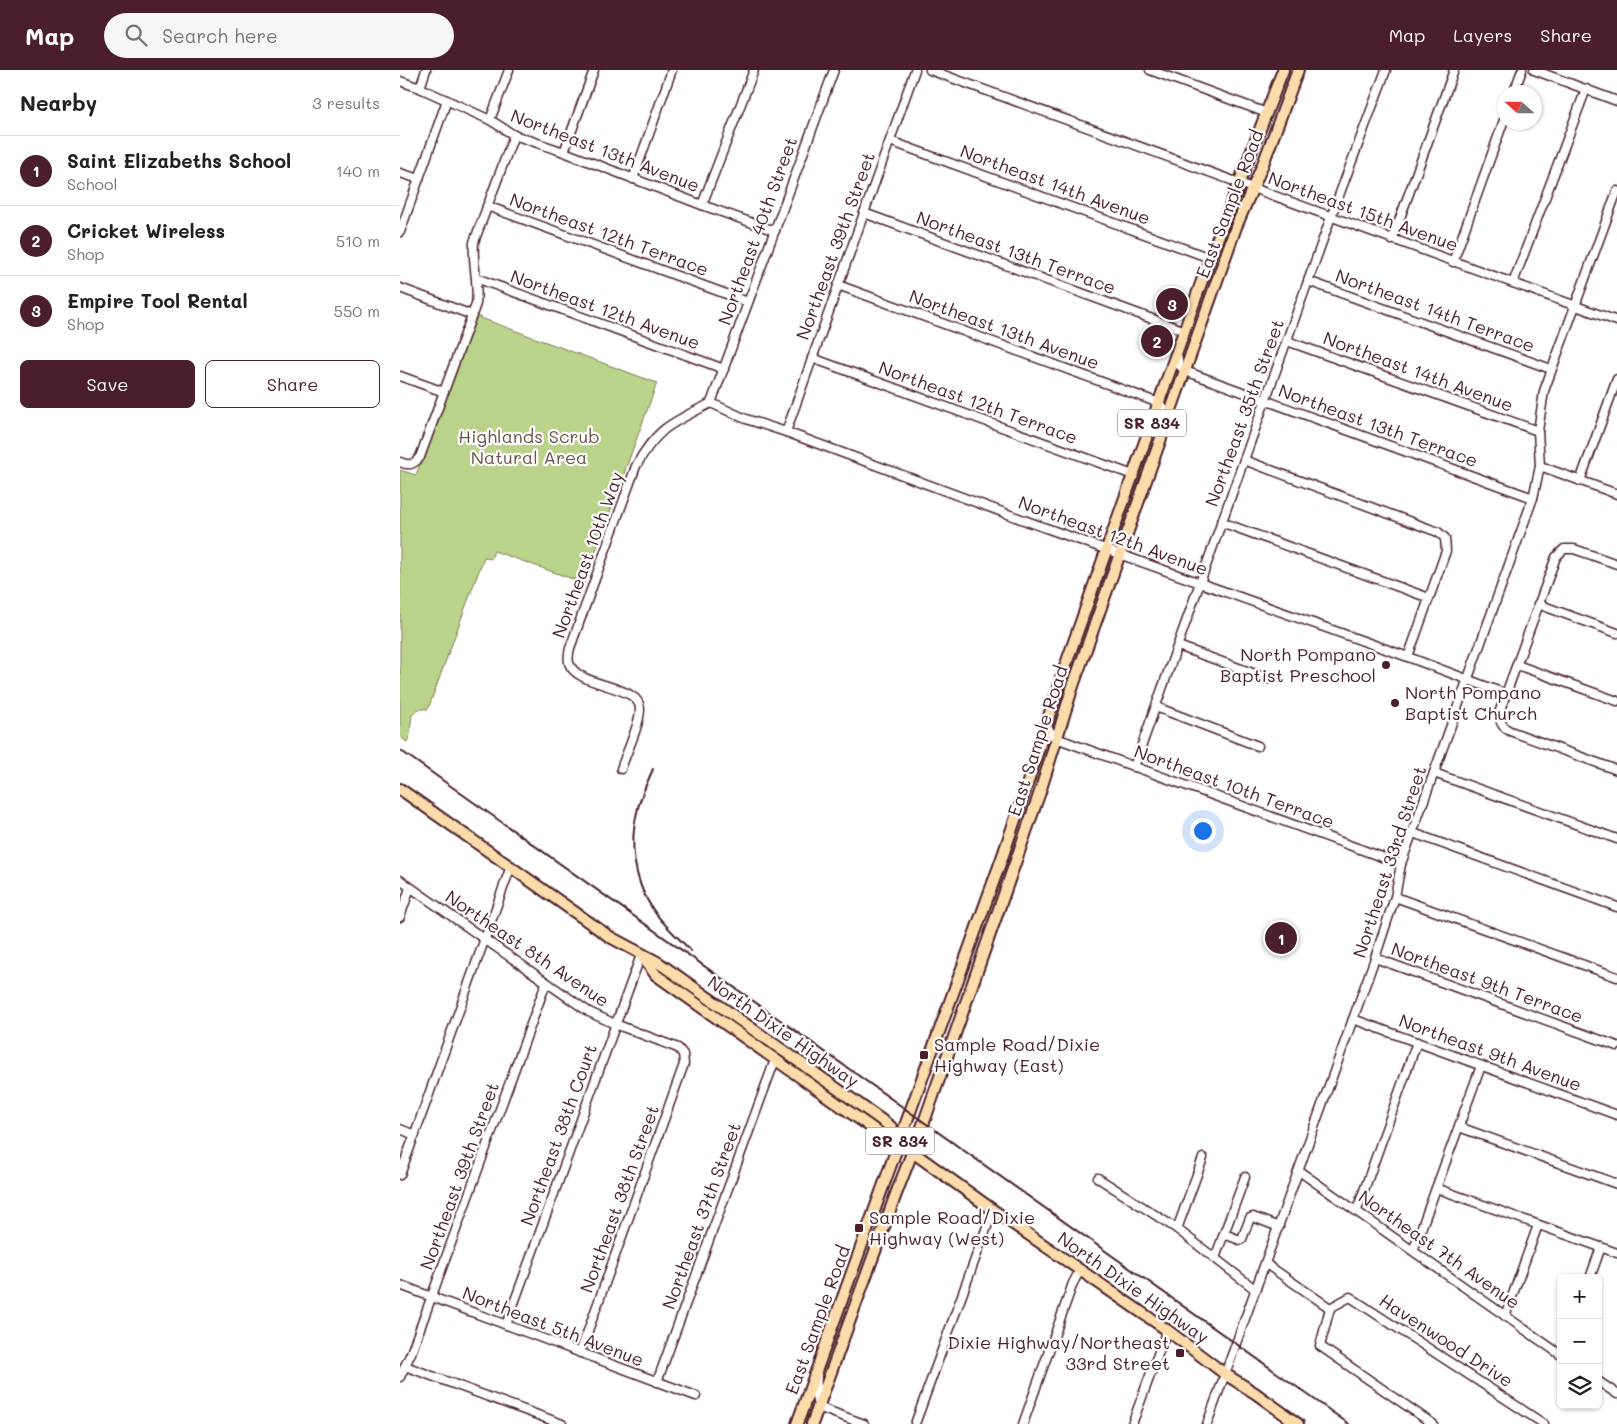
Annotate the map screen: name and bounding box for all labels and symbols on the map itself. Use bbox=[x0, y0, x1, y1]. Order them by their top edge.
north arrow bbox=[1497, 85, 1542, 130]
street label: Northeast 13th Avenue bbox=[507, 103, 703, 197]
street label: East Sample Road bbox=[1190, 126, 1268, 281]
street label: Northeast 40th Street bbox=[712, 133, 802, 328]
street label: Northeast 14th Avenue bbox=[957, 138, 1154, 230]
street label: Northeast 39th Street bbox=[790, 148, 880, 343]
street label: Northeast 15th Avenue bbox=[1265, 165, 1462, 257]
street label: Northeast 12th Terrace bbox=[507, 187, 712, 281]
street label: Northeast 13th Terrace bbox=[913, 205, 1119, 299]
street label: Northeast 14th Terrace bbox=[1332, 263, 1538, 357]
street label: Northeast 12th Avenue bbox=[507, 264, 703, 355]
street label: Northeast 13th Avenue bbox=[906, 283, 1103, 375]
pin: 3 bbox=[1156, 285, 1188, 323]
street label: Northeast 35th Street bbox=[1199, 316, 1289, 510]
pin: 2 bbox=[1141, 322, 1173, 360]
street label: Northeast 14th Avenue bbox=[1320, 325, 1517, 417]
street label: Northeast 12th Terrace bbox=[876, 355, 1081, 449]
street label: Northeast 13th Terrace bbox=[1275, 378, 1481, 472]
road number: SR 834 bbox=[1118, 409, 1186, 436]
park label: Highlands Scrub Natural Area bbox=[458, 424, 600, 469]
street label: Northeast 10th Way bbox=[546, 468, 628, 641]
street label: Northeast 12th Avenue bbox=[1015, 490, 1211, 581]
place label: North Pompano Baptist Preschool bbox=[1220, 642, 1376, 687]
marker: North Pompano Baptist Preschool bbox=[1380, 659, 1392, 671]
street label: East Sample Road bbox=[1001, 662, 1073, 819]
place label: North Pompano Baptist Church bbox=[1405, 680, 1541, 725]
marker: North Pompano Baptist Church bbox=[1389, 697, 1401, 709]
street label: Northeast 10th Terrace bbox=[1131, 739, 1338, 833]
street label: Northeast 33rd Street bbox=[1347, 763, 1431, 961]
your location bbox=[1190, 818, 1216, 844]
street label: Northeast 8th Avenue bbox=[441, 884, 614, 1012]
pin: 1 bbox=[1265, 919, 1297, 957]
street label: Northeast 9th Terrace bbox=[1388, 936, 1587, 1028]
street label: North Dixie Highway bbox=[703, 970, 864, 1093]
street label: Northeast 9th Avenue bbox=[1396, 1008, 1585, 1096]
place label: Sample Road/Dixie Highway (East) bbox=[934, 1032, 1100, 1077]
street label: Northeast 38th Court bbox=[514, 1041, 602, 1229]
marker: Sample Road/Dixie Highway (East) bbox=[918, 1049, 930, 1061]
street label: Northeast 39th Street bbox=[414, 1078, 504, 1273]
street label: Northeast 38th Street bbox=[574, 1101, 664, 1296]
street label: Northeast 37th Street bbox=[656, 1119, 746, 1313]
road number: SR 834 bbox=[866, 1128, 934, 1154]
street label: Northeast 7th Avenue bbox=[1354, 1184, 1525, 1314]
place label: Sample Road/Dixie Highway (West) bbox=[869, 1205, 1035, 1250]
marker: Sample Road/Dixie Highway (West) bbox=[853, 1222, 865, 1234]
street label: North Dixie Highway bbox=[1053, 1226, 1214, 1349]
street label: East Sample Road bbox=[779, 1242, 855, 1398]
street label: Northeast 5th Avenue bbox=[459, 1280, 648, 1372]
street label: Havenwood Drive bbox=[1375, 1288, 1518, 1392]
place label: Dixie Highway/Northeast 33rd Street bbox=[948, 1330, 1170, 1375]
marker: Dixie Highway/Northeast 33rd Street bbox=[1174, 1347, 1186, 1359]

